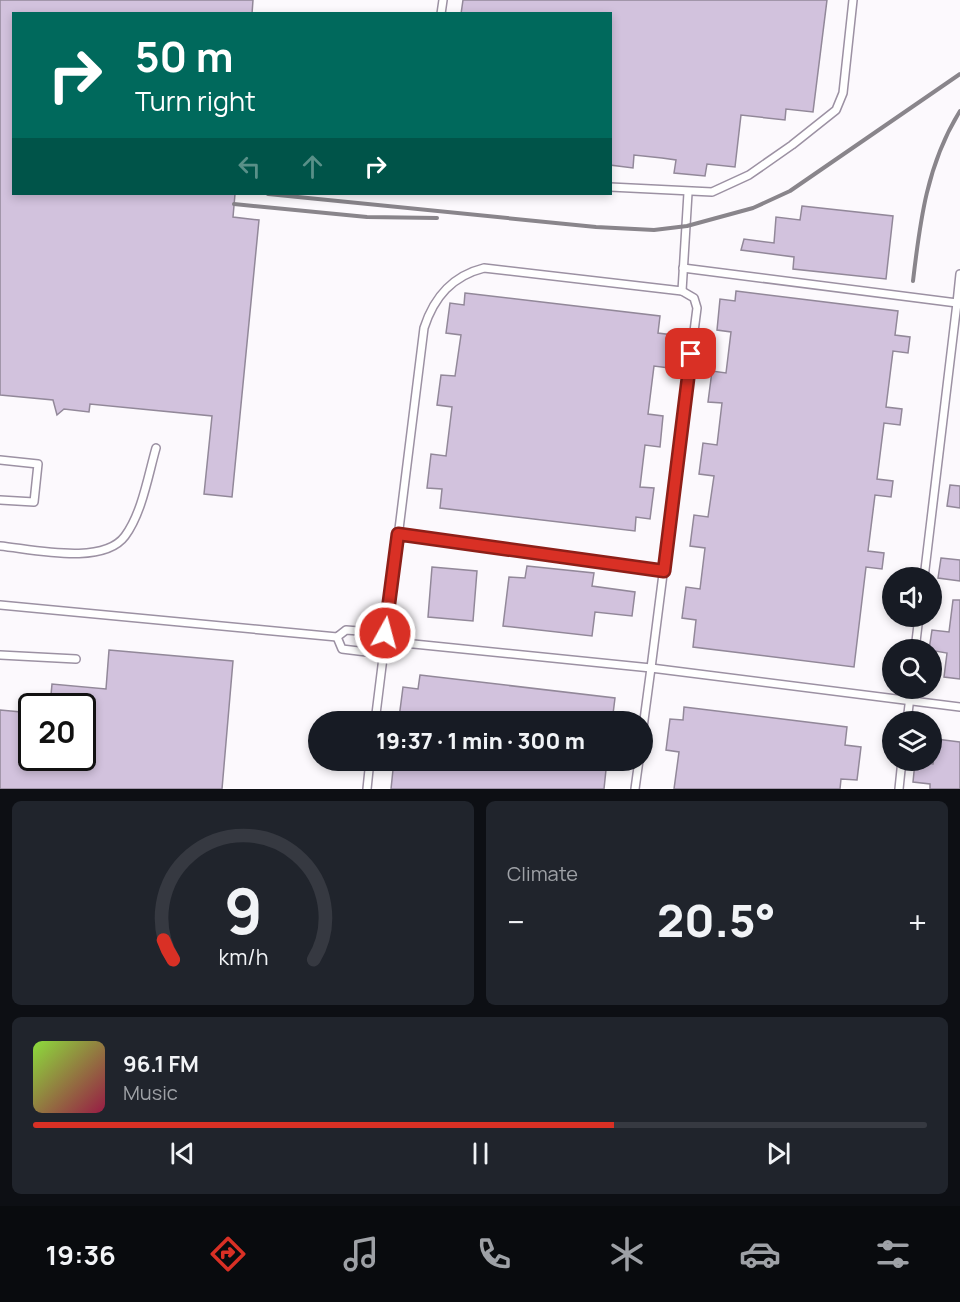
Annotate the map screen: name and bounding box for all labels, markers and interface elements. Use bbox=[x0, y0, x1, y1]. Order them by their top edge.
text: 50 m bbox=[135, 27, 233, 85]
icon: right bbox=[36, 36, 114, 114]
text: Turn right bbox=[135, 82, 256, 119]
icon: left bbox=[233, 150, 266, 183]
icon: ahead bbox=[296, 150, 329, 183]
icon: right bbox=[359, 150, 392, 183]
pin bbox=[665, 328, 716, 379]
icon: arrive bbox=[674, 337, 707, 370]
map controls bbox=[882, 567, 942, 771]
button: sound bbox=[882, 567, 942, 627]
position arrow bbox=[353, 601, 417, 665]
button: search bbox=[882, 639, 942, 699]
speed limit sign: 20 bbox=[18, 693, 96, 771]
button: layers bbox=[882, 711, 942, 771]
text: 19:37 · 1 min · 300 m bbox=[376, 726, 585, 756]
text: Climate bbox=[507, 860, 578, 887]
text: 9 bbox=[224, 867, 262, 953]
text: 20.5° bbox=[657, 889, 776, 951]
text: − bbox=[507, 899, 525, 944]
text: + bbox=[908, 899, 927, 944]
text: km/h bbox=[218, 942, 268, 971]
text: 96.1 FM bbox=[123, 1049, 199, 1079]
text: Music bbox=[123, 1079, 178, 1106]
icon: previous bbox=[166, 1137, 199, 1170]
icon: pause bbox=[464, 1137, 497, 1170]
icon: next bbox=[762, 1137, 795, 1170]
icon: directions bbox=[207, 1233, 249, 1275]
icon: music bbox=[340, 1233, 382, 1275]
icon: phone bbox=[473, 1233, 515, 1275]
icon: climate bbox=[606, 1233, 648, 1275]
icon: car bbox=[739, 1233, 781, 1275]
icon: filters bbox=[872, 1233, 914, 1275]
text: 19:36 bbox=[46, 1236, 116, 1273]

